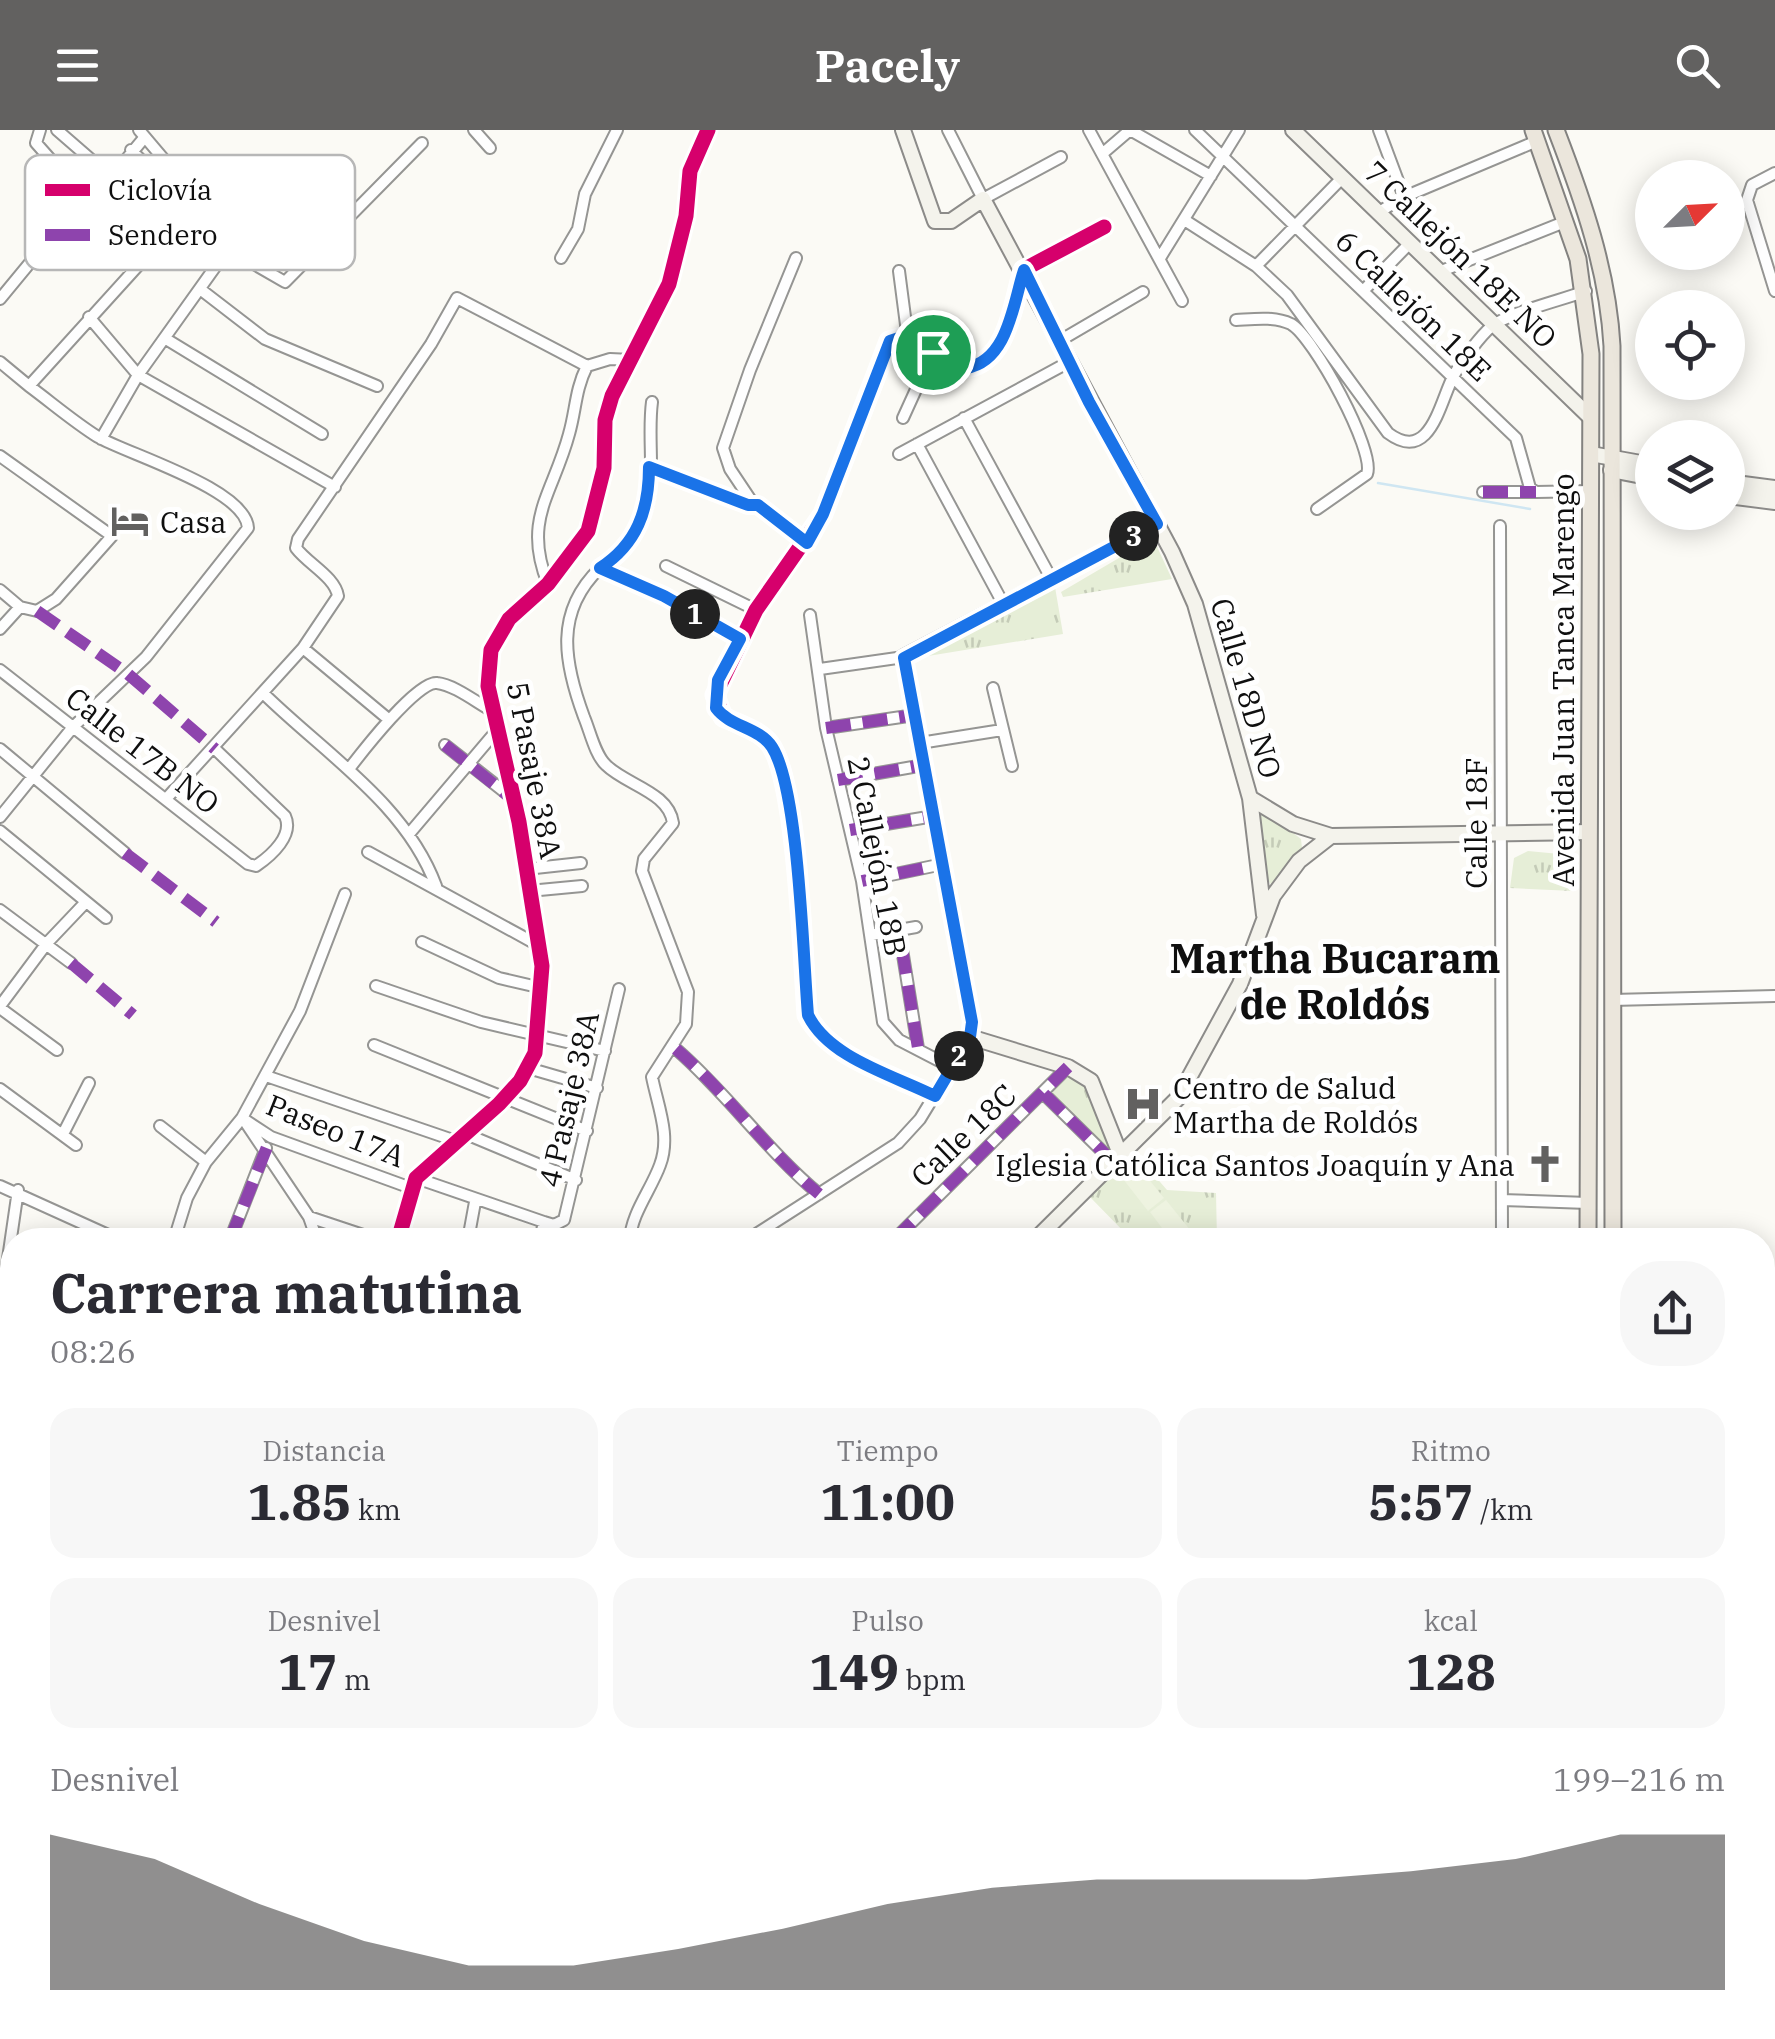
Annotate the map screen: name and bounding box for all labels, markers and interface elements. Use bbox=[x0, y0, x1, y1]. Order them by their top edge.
text: Pacely bbox=[815, 36, 960, 94]
icon: menu bbox=[50, 38, 105, 93]
icon: search bbox=[1670, 38, 1725, 93]
street label: 7 Callejón 18E NO bbox=[1356, 152, 1566, 356]
legend bbox=[25, 155, 355, 270]
north arrow bbox=[1635, 160, 1745, 270]
map controls bbox=[1635, 160, 1745, 530]
text: Ciclovía bbox=[108, 171, 212, 208]
text: Sendero bbox=[108, 216, 218, 253]
street label: 6 Callejón 18E bbox=[1328, 221, 1500, 389]
button: locate bbox=[1635, 290, 1745, 400]
pin bbox=[891, 310, 976, 395]
icon: arrive bbox=[906, 325, 961, 380]
button: layers bbox=[1635, 420, 1745, 530]
street label: Avenida Juan Tanca Marengo bbox=[1543, 473, 1582, 887]
hotel icon: Casa bbox=[109, 500, 151, 542]
place label: Casa bbox=[160, 502, 227, 541]
pin: 3 bbox=[1109, 511, 1159, 561]
text: 3 bbox=[1126, 517, 1142, 554]
pin: 1 bbox=[670, 589, 720, 639]
street label: Calle 18D NO bbox=[1203, 593, 1291, 783]
text: 1 bbox=[687, 595, 703, 632]
street label: Calle 17B NO bbox=[58, 678, 228, 822]
street label: 5 Pasaje 38A bbox=[499, 678, 571, 862]
street label: 2 Callejón 18B bbox=[840, 753, 916, 959]
street label: Calle 18F bbox=[1456, 757, 1495, 889]
district label: Martha Bucaram de Roldós bbox=[1169, 932, 1501, 1030]
street label: 4 Pasaje 38A bbox=[529, 1007, 607, 1191]
pin: 2 bbox=[934, 1031, 984, 1081]
text: 2 bbox=[951, 1037, 967, 1074]
place label: Centro de Salud Martha de Roldós bbox=[1173, 1068, 1419, 1141]
street label: Calle 18C bbox=[902, 1075, 1024, 1195]
hospital icon: Centro de Salud Martha de Roldós bbox=[1122, 1083, 1164, 1125]
street label: Paseo 17A bbox=[261, 1085, 411, 1176]
church icon: Iglesia Católica Santos Joaquín y Ana bbox=[1524, 1143, 1566, 1185]
place label: Iglesia Católica Santos Joaquín y Ana bbox=[995, 1145, 1515, 1184]
text: Carrera matutina bbox=[50, 1257, 522, 1328]
button: share bbox=[1620, 1261, 1725, 1366]
text: 08:26 bbox=[50, 1330, 136, 1372]
text: Distancia bbox=[262, 1432, 386, 1469]
text: Tiempo bbox=[836, 1432, 939, 1469]
text: Ritmo bbox=[1411, 1432, 1491, 1469]
text: 1.85 bbox=[247, 1469, 351, 1534]
text: 11:00 bbox=[820, 1469, 955, 1534]
text: 5:57 bbox=[1368, 1469, 1474, 1534]
text: km bbox=[351, 1491, 401, 1528]
text: /km bbox=[1474, 1491, 1533, 1528]
text: Desnivel bbox=[268, 1602, 381, 1639]
text: Pulso bbox=[851, 1602, 924, 1639]
text: kcal bbox=[1424, 1602, 1478, 1639]
text: 17 bbox=[278, 1639, 338, 1704]
text: 149 bbox=[809, 1639, 899, 1704]
text: 128 bbox=[1406, 1639, 1496, 1704]
text: m bbox=[338, 1661, 371, 1698]
text: bpm bbox=[899, 1661, 966, 1698]
text: Desnivel bbox=[50, 1758, 179, 1800]
text: 199–216 m bbox=[1553, 1758, 1725, 1800]

